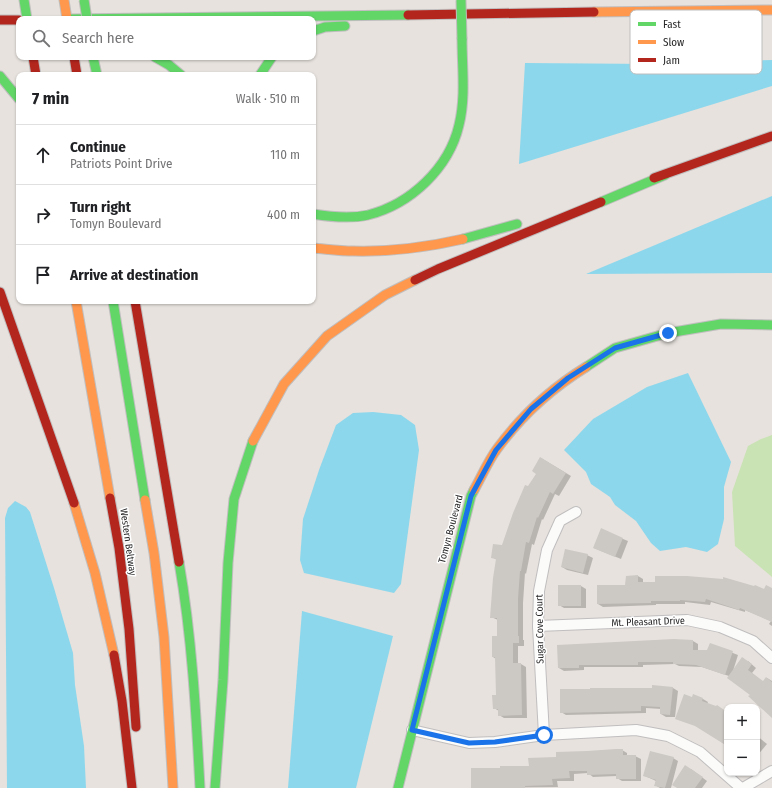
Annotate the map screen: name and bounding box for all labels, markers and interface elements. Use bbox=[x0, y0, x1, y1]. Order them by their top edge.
legend bbox=[630, 10, 762, 74]
search box bbox=[16, 16, 316, 60]
text: Fast bbox=[663, 18, 681, 31]
icon: search bbox=[30, 27, 52, 49]
text: Search here bbox=[62, 29, 134, 47]
text: Slow bbox=[663, 36, 684, 49]
text: Jam bbox=[663, 54, 680, 67]
text: 7 min bbox=[32, 88, 69, 109]
text: Walk · 510 m bbox=[236, 91, 300, 106]
text: Continue bbox=[70, 138, 126, 156]
icon: ahead bbox=[32, 144, 54, 166]
text: 110 m bbox=[270, 147, 300, 162]
text: Patriots Point Drive bbox=[70, 156, 172, 171]
text: Turn right bbox=[70, 198, 131, 216]
icon: right bbox=[32, 204, 54, 226]
text: 400 m bbox=[267, 207, 300, 222]
text: Tomyn Boulevard bbox=[70, 216, 161, 231]
icon: arrive bbox=[32, 264, 54, 286]
text: Arrive at destination bbox=[70, 266, 198, 284]
route end bbox=[659, 324, 677, 342]
street label: Tomyn Boulevard bbox=[436, 494, 466, 564]
street label: Western Beltway bbox=[117, 508, 139, 577]
street label: Sugar Cove Court bbox=[533, 593, 547, 664]
street label: Mt. Pleasant Drive bbox=[611, 615, 685, 629]
map controls bbox=[724, 704, 760, 776]
button: + bbox=[724, 704, 760, 740]
route start bbox=[535, 726, 553, 744]
button: − bbox=[724, 740, 760, 776]

